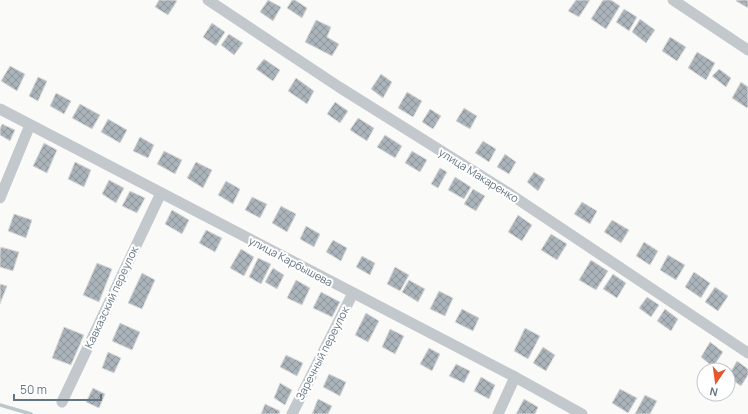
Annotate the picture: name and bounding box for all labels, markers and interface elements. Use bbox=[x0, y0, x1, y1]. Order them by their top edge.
street label: улица Макаренко bbox=[436, 144, 522, 206]
street label: улица Карбышева bbox=[246, 233, 336, 289]
street label: Кавказский переулок bbox=[81, 243, 142, 351]
street label: Заречный переулок bbox=[292, 303, 352, 402]
north arrow bbox=[696, 362, 736, 402]
scale bar bbox=[14, 376, 101, 402]
text: 50 m bbox=[20, 381, 47, 398]
text: N bbox=[708, 384, 719, 400]

